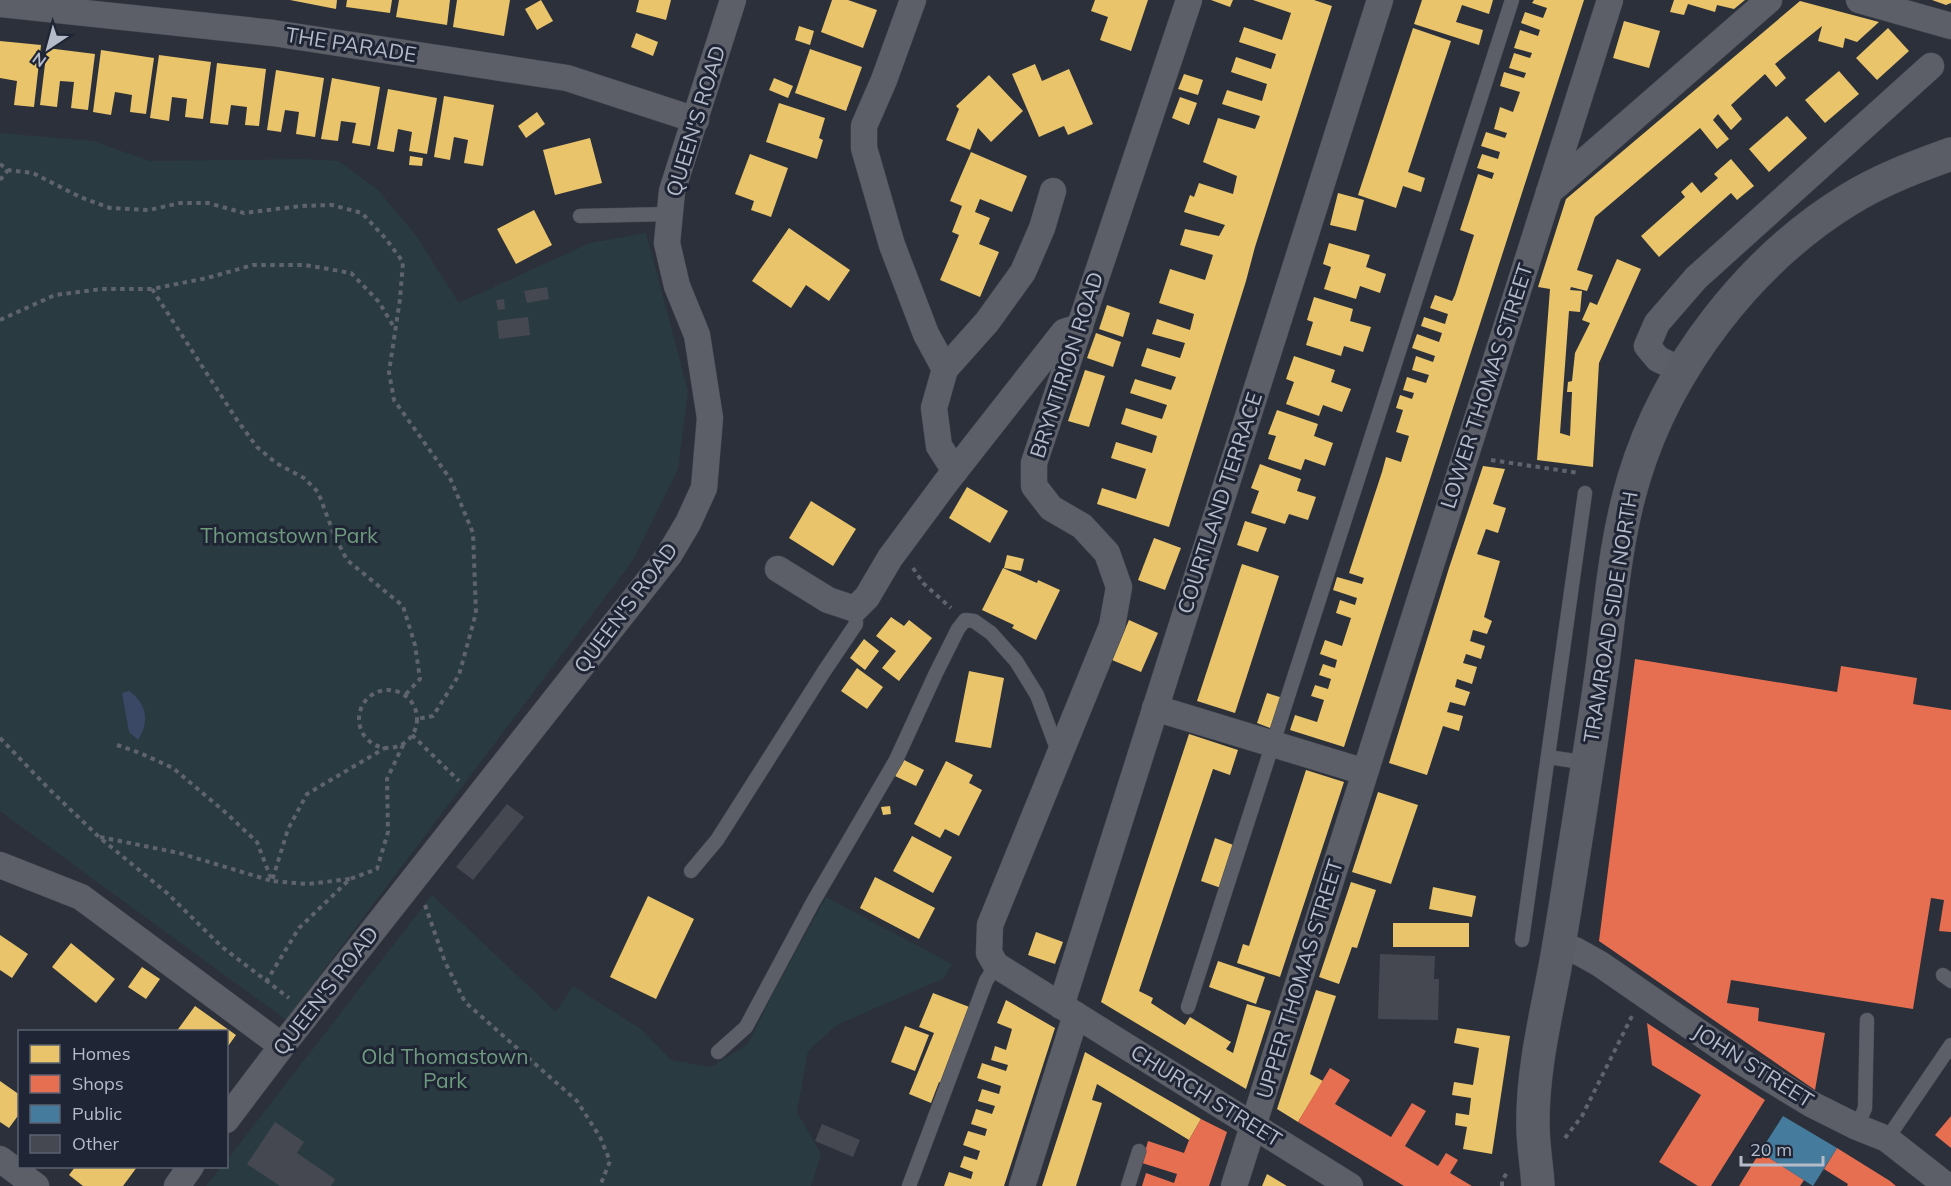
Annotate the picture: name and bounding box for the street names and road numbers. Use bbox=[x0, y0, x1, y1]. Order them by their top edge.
street label: THE PARADE bbox=[284, 21, 418, 67]
street label: QUEEN'S ROAD bbox=[660, 42, 730, 199]
street label: LOWER THOMAS STREET bbox=[1434, 260, 1538, 512]
street label: BRYNTIRION ROAD bbox=[1024, 268, 1108, 461]
street label: COURTLAND TERRACE bbox=[1171, 389, 1267, 617]
street label: TRAMROAD SIDE NORTH bbox=[1577, 489, 1643, 744]
street label: QUEEN'S ROAD bbox=[568, 537, 683, 678]
street label: UPPER THOMAS STREET bbox=[1250, 856, 1348, 1102]
street label: QUEEN'S ROAD bbox=[267, 921, 384, 1060]
street label: JOHN STREET bbox=[1688, 1018, 1819, 1113]
street label: CHURCH STREET bbox=[1126, 1038, 1287, 1152]

